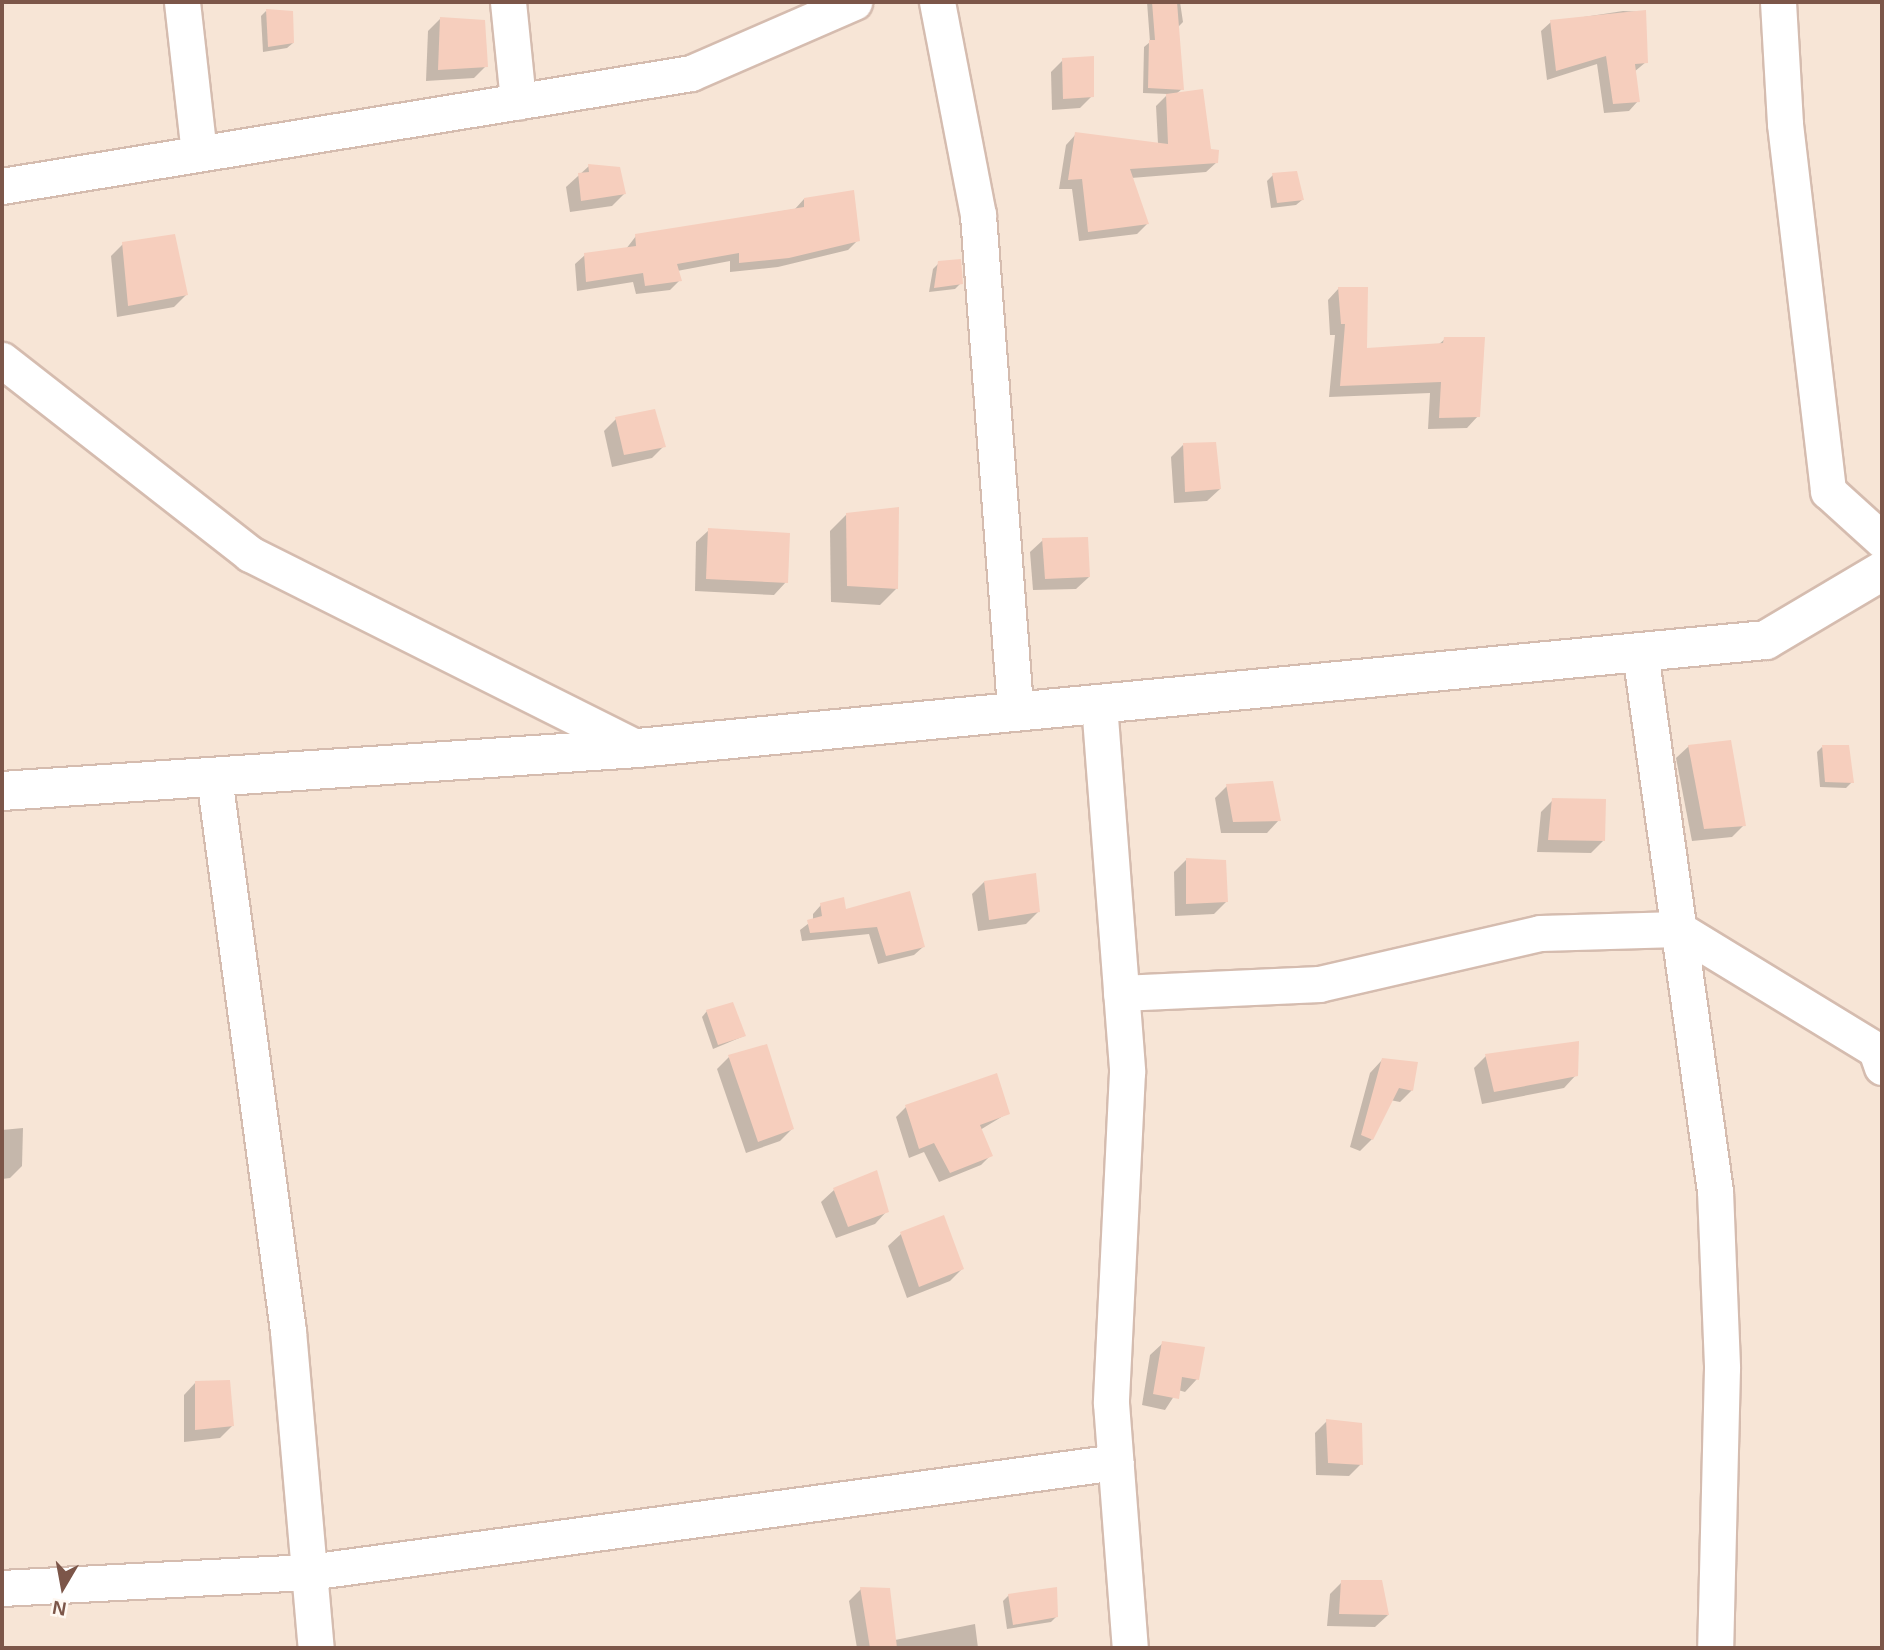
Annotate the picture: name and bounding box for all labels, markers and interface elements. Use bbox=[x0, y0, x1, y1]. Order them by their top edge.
north arrow bbox=[28, 1552, 98, 1622]
text: N bbox=[51, 1597, 68, 1620]

